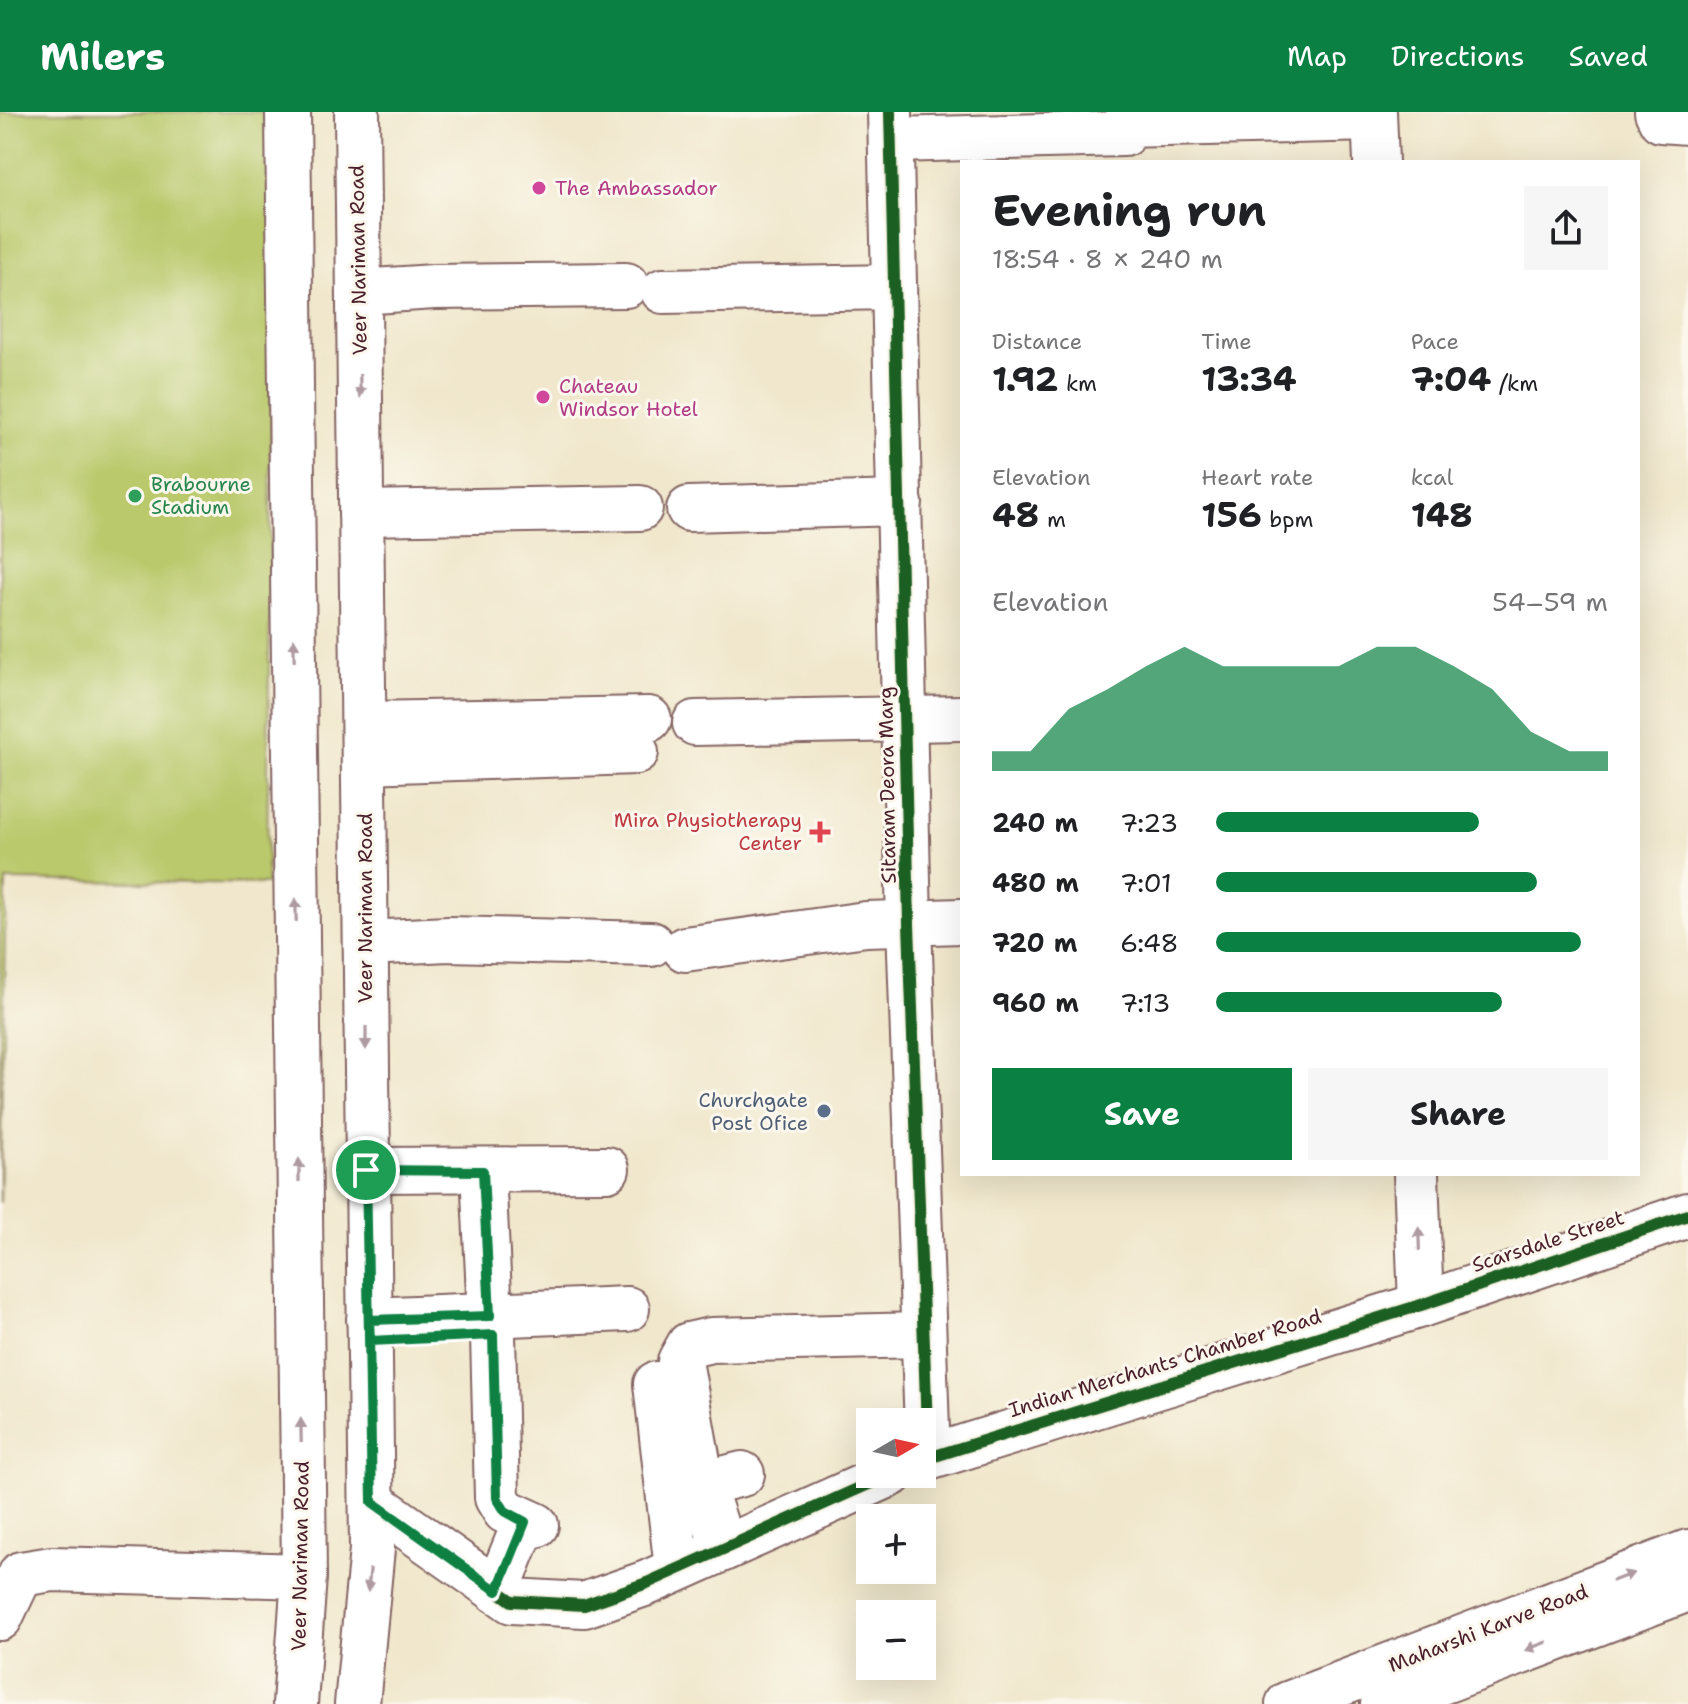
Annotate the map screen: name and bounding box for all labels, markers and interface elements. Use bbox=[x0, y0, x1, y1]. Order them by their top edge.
text: Milers bbox=[40, 31, 165, 82]
text: Map bbox=[1287, 37, 1347, 75]
text: Directions bbox=[1391, 37, 1525, 75]
text: Saved bbox=[1569, 37, 1648, 75]
street label: Veer Nariman Road bbox=[343, 164, 373, 355]
place label: The Ambassador bbox=[555, 175, 718, 201]
marker: The Ambassador bbox=[530, 179, 548, 197]
text: Evening run bbox=[992, 181, 1266, 240]
button: share bbox=[1524, 186, 1608, 270]
text: 18:54 · 8 × 240 m bbox=[992, 241, 1223, 276]
text: Distance bbox=[992, 327, 1082, 356]
text: Time bbox=[1201, 327, 1252, 356]
text: Pace bbox=[1411, 327, 1459, 356]
text: 1.92 bbox=[992, 356, 1058, 402]
text: 13:34 bbox=[1201, 356, 1296, 402]
text: 7:04 bbox=[1411, 356, 1491, 402]
text: km bbox=[1058, 369, 1097, 398]
text: /km bbox=[1491, 369, 1538, 398]
place label: Chateau Windsor Hotel bbox=[559, 373, 698, 422]
one-way arrow bbox=[354, 374, 366, 399]
marker: Chateau Windsor Hotel bbox=[534, 388, 552, 406]
text: Elevation bbox=[992, 463, 1090, 492]
text: Heart rate bbox=[1201, 463, 1313, 492]
text: kcal bbox=[1411, 463, 1453, 492]
place label: Brabourne Stadium bbox=[151, 471, 251, 520]
marker: Brabourne Stadium bbox=[126, 487, 144, 505]
text: 48 bbox=[992, 492, 1039, 538]
text: 156 bbox=[1201, 492, 1262, 538]
text: 148 bbox=[1411, 492, 1473, 538]
text: m bbox=[1039, 505, 1066, 534]
text: bpm bbox=[1262, 505, 1314, 534]
text: Elevation bbox=[992, 584, 1108, 619]
text: 54–59 m bbox=[1492, 584, 1608, 619]
one-way arrow bbox=[288, 637, 300, 662]
street label: Sitaram Deora Marg bbox=[872, 686, 902, 884]
text: 240 m bbox=[992, 805, 1078, 840]
text: 7:23 bbox=[1120, 805, 1178, 840]
place label: Mira Physiotherapy Center bbox=[614, 807, 802, 856]
street label: Veer Nariman Road bbox=[352, 812, 378, 1003]
marker: Mira Physiotherapy Center bbox=[809, 821, 831, 843]
text: 480 m bbox=[992, 865, 1079, 900]
text: 7:01 bbox=[1120, 865, 1172, 900]
one-way arrow bbox=[290, 897, 303, 922]
text: 720 m bbox=[992, 925, 1077, 960]
text: 6:48 bbox=[1120, 925, 1179, 960]
text: 960 m bbox=[992, 985, 1079, 1020]
text: 7:13 bbox=[1120, 985, 1170, 1020]
one-way arrow bbox=[360, 1026, 372, 1051]
button: Save bbox=[992, 1068, 1292, 1160]
button: Share bbox=[1308, 1068, 1608, 1160]
place label: Churchgate Post Ofice bbox=[698, 1087, 808, 1136]
marker: Churchgate Post Ofice bbox=[815, 1102, 833, 1120]
pin bbox=[332, 1136, 400, 1204]
icon: arrive bbox=[344, 1148, 388, 1192]
one-way arrow bbox=[293, 1157, 305, 1182]
street label: Scarsdale Street bbox=[1469, 1204, 1627, 1278]
one-way arrow bbox=[1412, 1226, 1425, 1251]
street label: Indian Merchants Chamber Road bbox=[1006, 1303, 1325, 1423]
north arrow bbox=[856, 1408, 936, 1488]
map controls bbox=[856, 1408, 936, 1680]
one-way arrow bbox=[295, 1417, 307, 1442]
street label: Veer Nariman Road bbox=[285, 1460, 315, 1651]
button: + bbox=[856, 1504, 936, 1584]
one-way arrow bbox=[363, 1568, 376, 1593]
one-way arrow bbox=[1611, 1570, 1635, 1583]
street label: Maharshi Karve Road bbox=[1385, 1578, 1592, 1678]
button: − bbox=[856, 1600, 936, 1680]
one-way arrow bbox=[1524, 1640, 1548, 1653]

